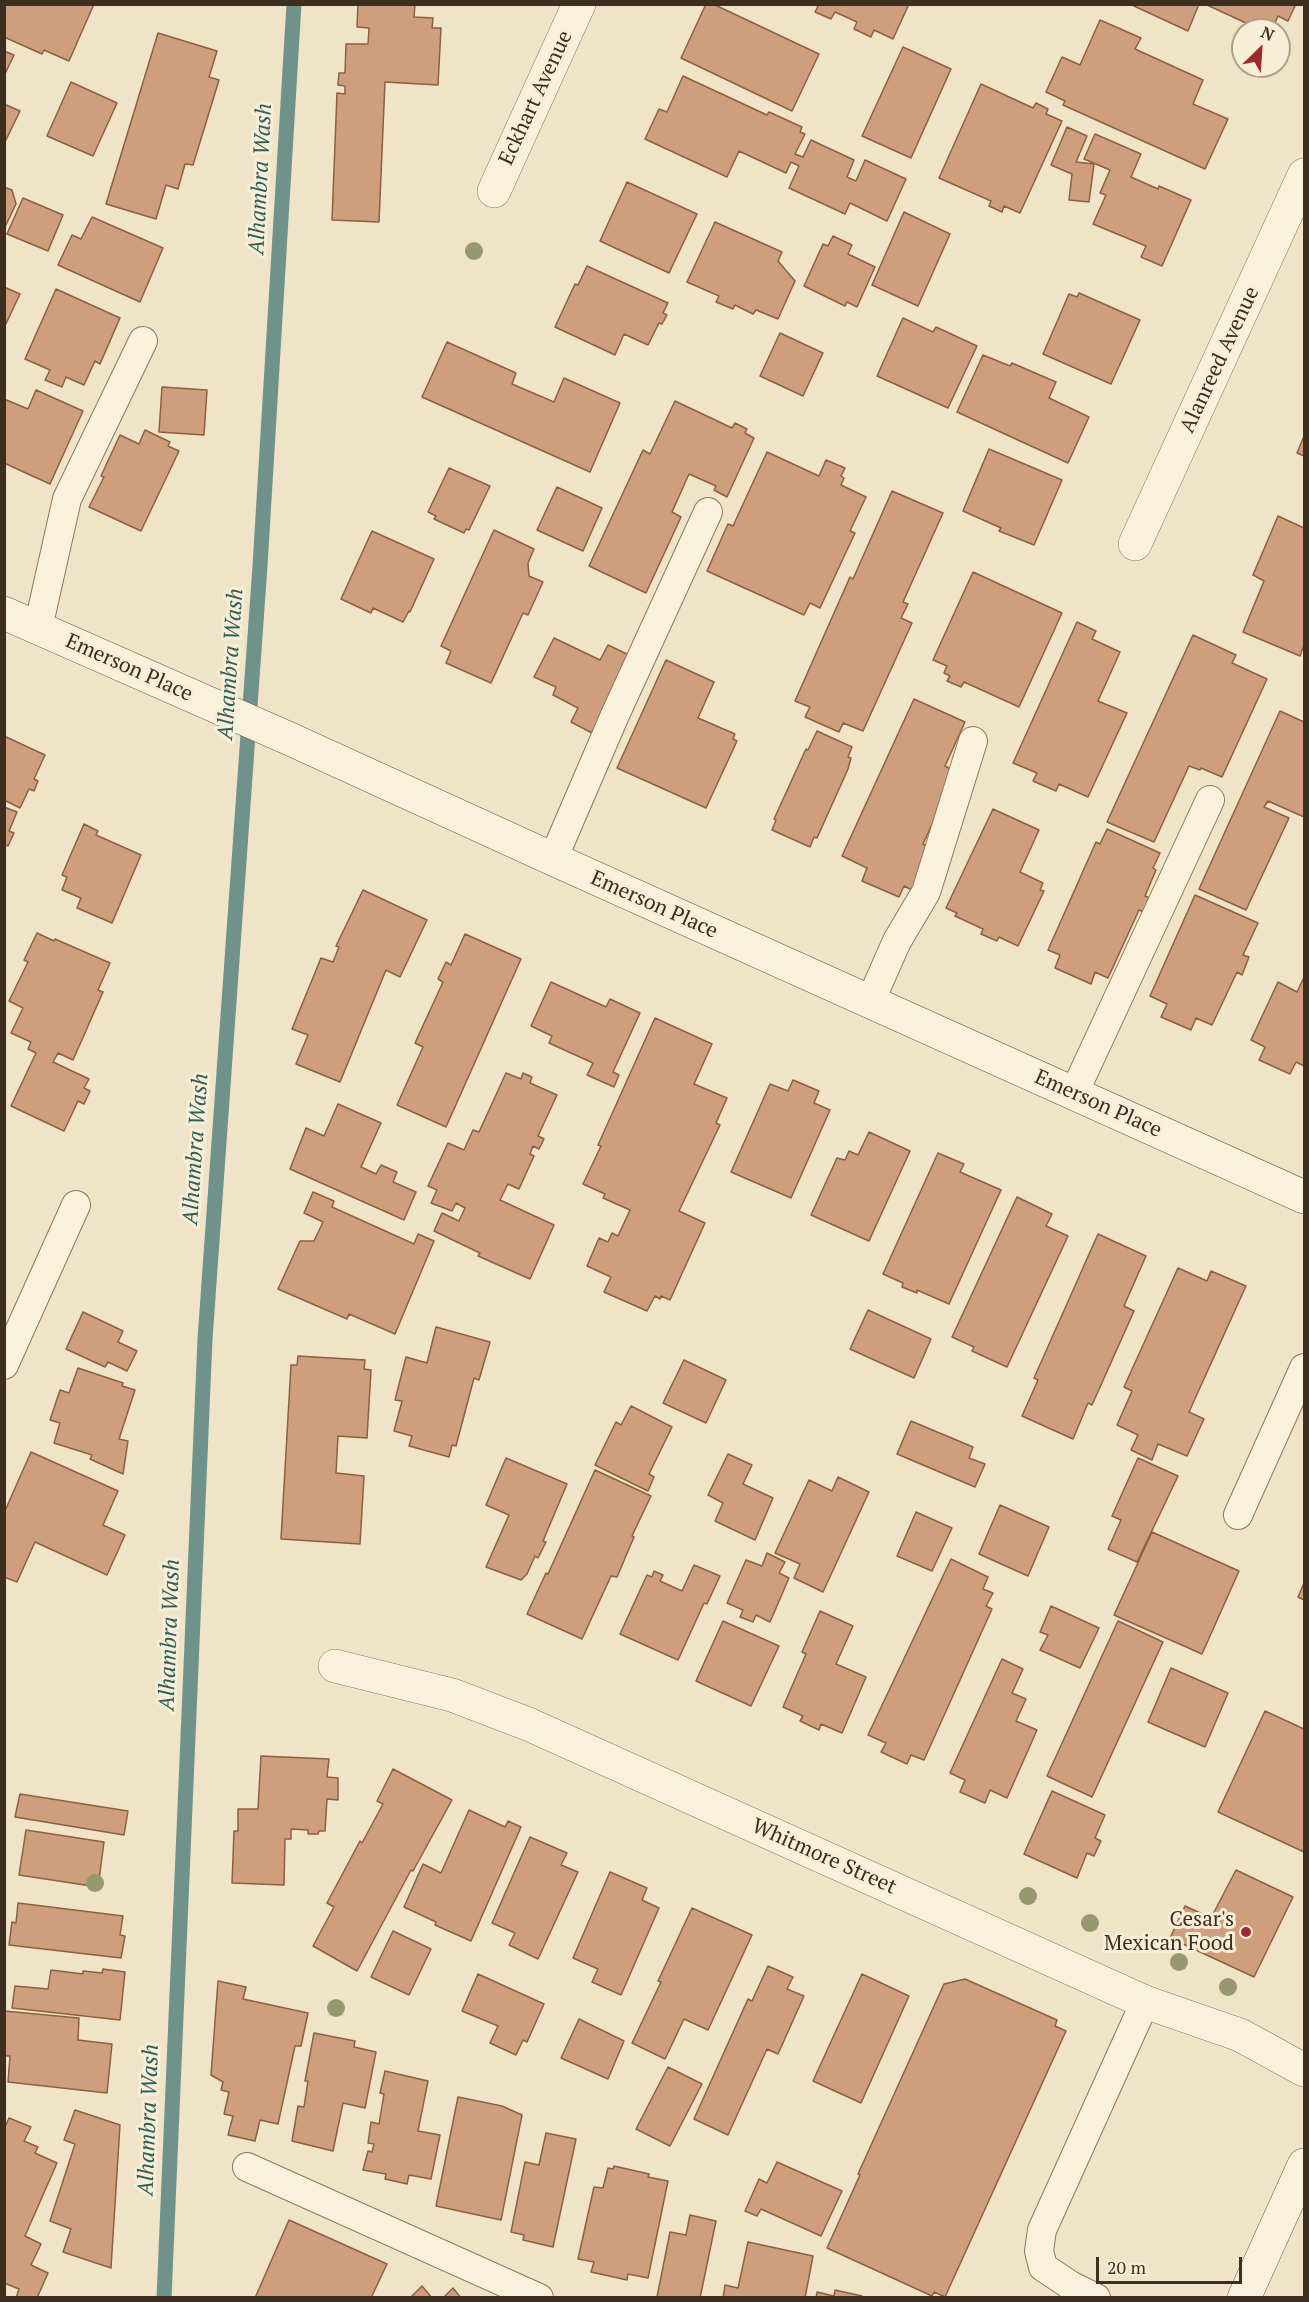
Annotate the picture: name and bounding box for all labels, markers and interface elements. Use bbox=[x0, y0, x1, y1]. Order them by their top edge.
north arrow bbox=[1231, 18, 1291, 78]
text: N bbox=[1258, 21, 1278, 46]
street label: Eckhart Avenue bbox=[494, 27, 578, 169]
water label: Alhambra Wash bbox=[244, 103, 278, 255]
street label: Alanreed Avenue bbox=[1175, 283, 1265, 437]
water label: Alhambra Wash bbox=[213, 587, 249, 741]
street label: Emerson Place bbox=[61, 629, 197, 707]
street label: Emerson Place bbox=[586, 866, 722, 944]
street label: Emerson Place bbox=[1030, 1065, 1166, 1143]
water label: Alhambra Wash bbox=[178, 1072, 214, 1226]
water label: Alhambra Wash bbox=[154, 1559, 186, 1711]
street label: Whitmore Street bbox=[748, 1814, 900, 1900]
place label: Cesar's Mexican Food bbox=[1104, 1907, 1234, 1957]
marker: Cesar's Mexican Food bbox=[1239, 1925, 1253, 1939]
water label: Alhambra Wash bbox=[133, 2044, 165, 2196]
scale bar bbox=[1099, 2245, 1244, 2283]
text: 20 m bbox=[1107, 2255, 1146, 2279]

